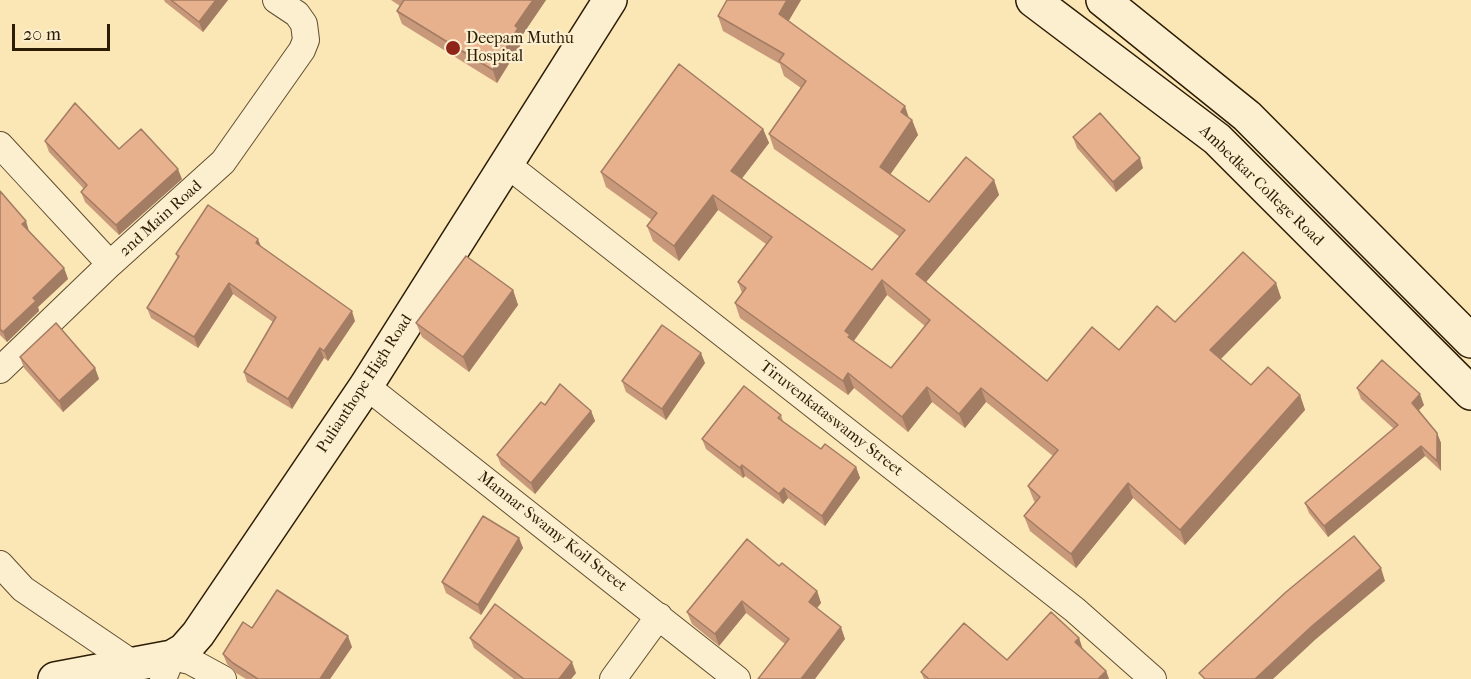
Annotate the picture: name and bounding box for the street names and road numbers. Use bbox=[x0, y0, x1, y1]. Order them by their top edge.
street label: Ambedkar College Road bbox=[1195, 122, 1327, 250]
street label: 2nd Main Road bbox=[116, 177, 206, 261]
street label: Pulianthope High Road bbox=[313, 311, 417, 457]
street label: Tiruvenkataswamy Street bbox=[756, 357, 906, 481]
street label: Mannar Swamy Koil Street bbox=[473, 468, 631, 596]

